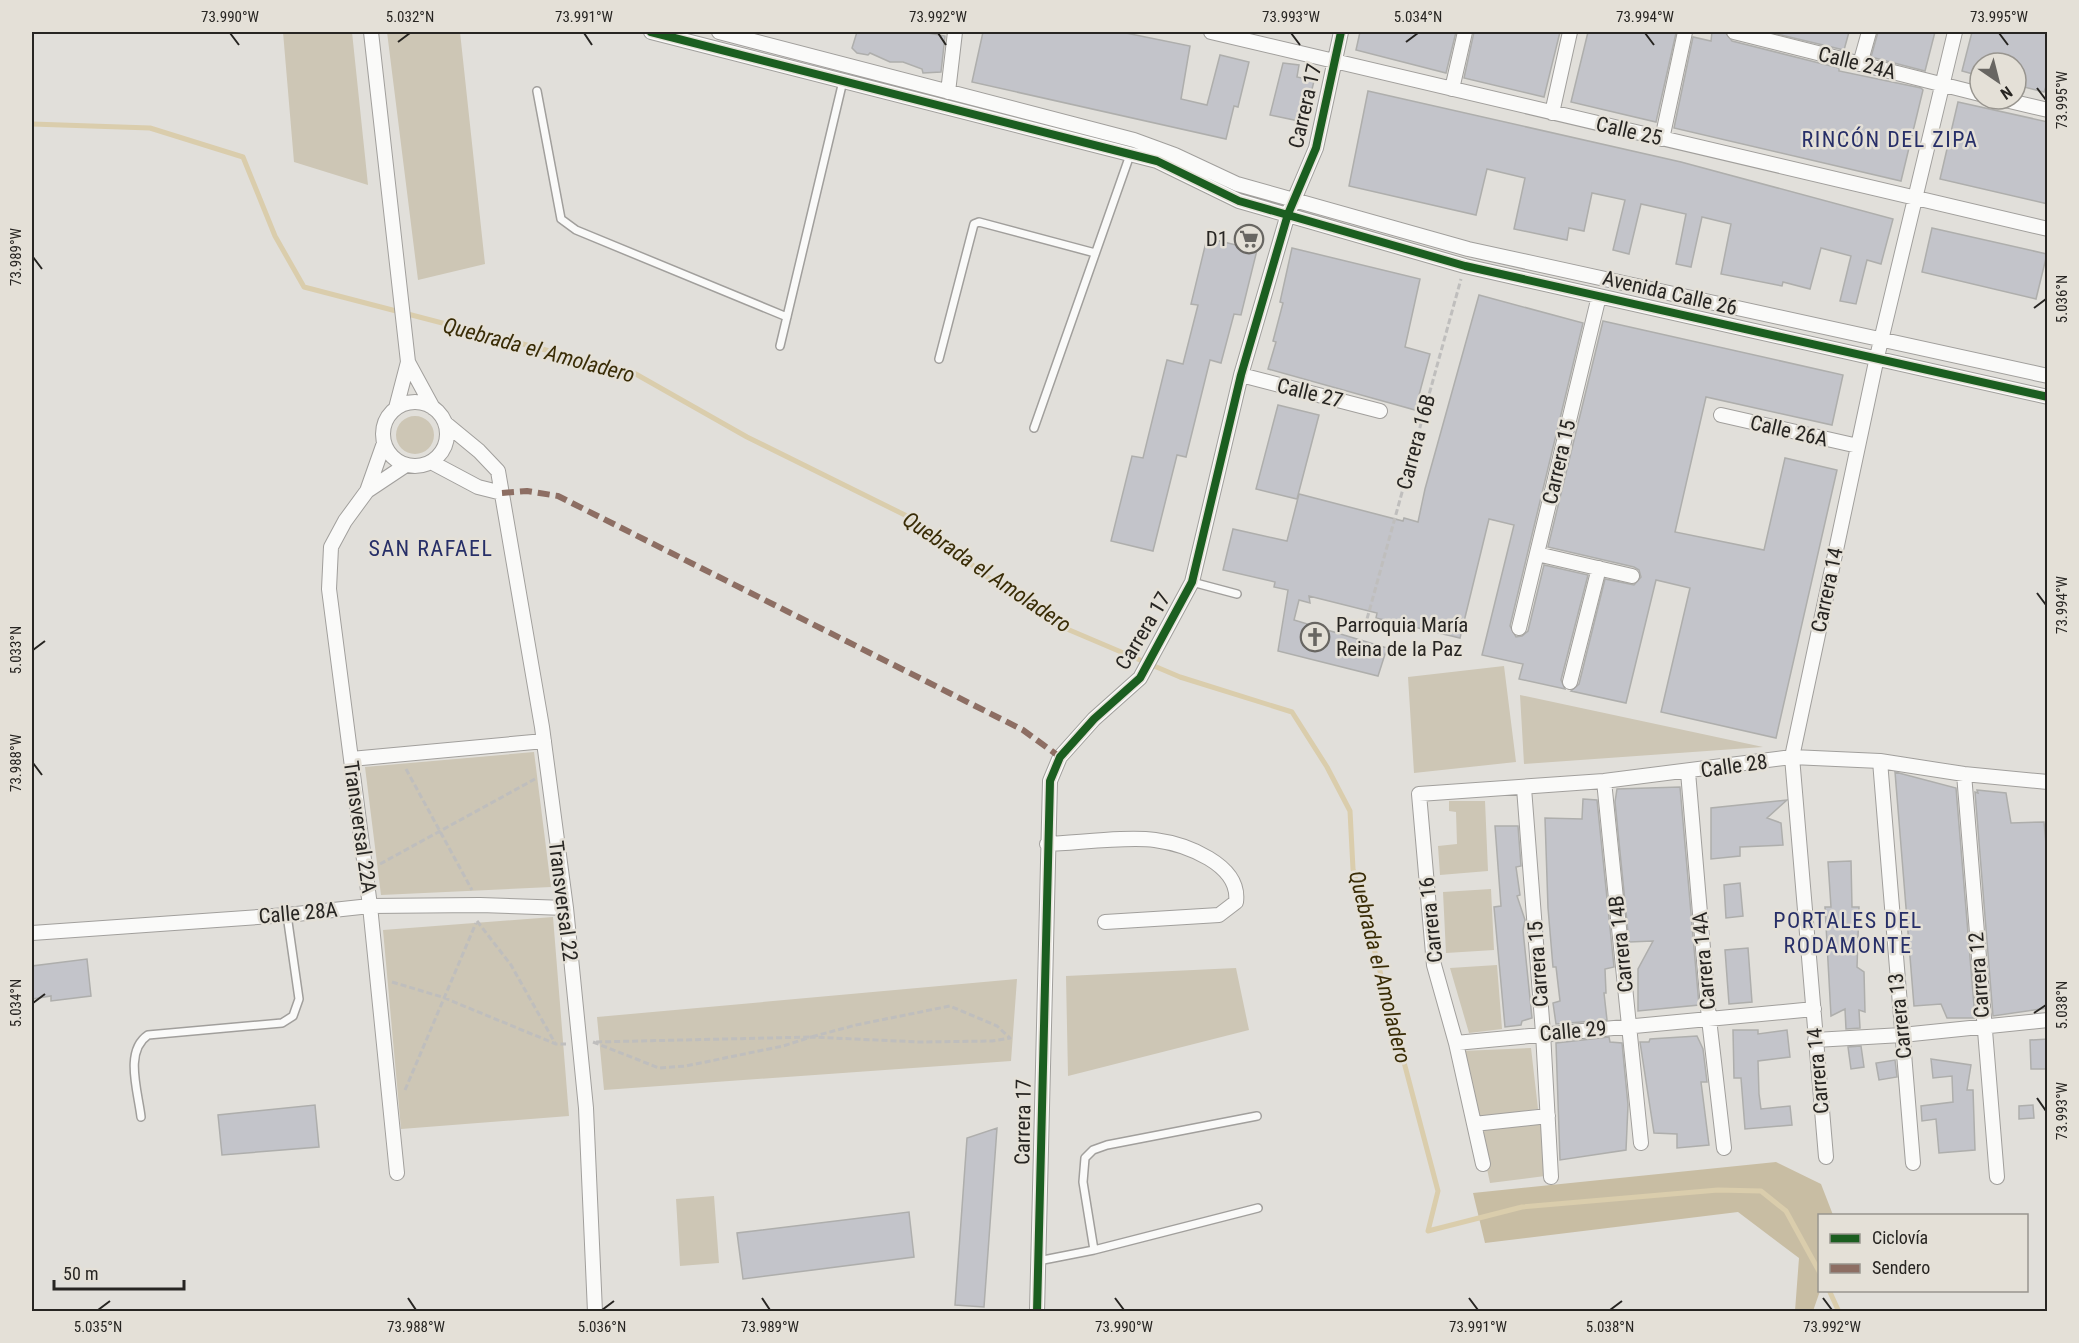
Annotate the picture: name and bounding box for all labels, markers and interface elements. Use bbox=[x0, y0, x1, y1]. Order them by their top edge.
text: 73.990°W bbox=[201, 8, 260, 26]
text: 5.032°N bbox=[386, 8, 434, 26]
text: 73.991°W bbox=[555, 8, 614, 26]
text: 73.992°W bbox=[909, 8, 968, 26]
text: 73.993°W bbox=[1262, 8, 1321, 26]
text: 5.034°N bbox=[1394, 8, 1442, 26]
text: 73.994°W bbox=[1616, 8, 1675, 26]
text: 73.995°W bbox=[1970, 8, 2029, 26]
street label: Calle 24A bbox=[1816, 42, 1898, 84]
north arrow bbox=[1968, 51, 2028, 111]
street label: Carrera 17 bbox=[1284, 61, 1326, 151]
text: 73.995°W bbox=[2053, 70, 2071, 129]
text: N bbox=[1997, 82, 2016, 103]
street label: Calle 25 bbox=[1594, 112, 1664, 150]
district label: RINCÓN DEL ZIPA bbox=[1801, 126, 1979, 152]
supermarket icon: D1 bbox=[1233, 223, 1265, 255]
text: 73.989°W bbox=[7, 227, 25, 286]
place label: D1 bbox=[1206, 227, 1228, 251]
street label: Avenida Calle 26 bbox=[1600, 266, 1740, 320]
text: 5.036°N bbox=[2053, 275, 2071, 323]
water label: Quebrada el Amoladero bbox=[440, 312, 638, 388]
street label: Calle 27 bbox=[1275, 373, 1345, 413]
street label: Carrera 16B bbox=[1392, 392, 1440, 492]
street label: Calle 26A bbox=[1748, 410, 1830, 452]
street label: Carrera 15 bbox=[1538, 417, 1580, 507]
water label: Quebrada el Amoladero bbox=[898, 506, 1076, 638]
district label: SAN RAFAEL bbox=[369, 536, 493, 561]
street label: Carrera 14 bbox=[1806, 545, 1848, 635]
text: 73.994°W bbox=[2053, 575, 2071, 634]
street label: Carrera 17 bbox=[1111, 588, 1175, 674]
place label: Parroquia María Reina de la Paz bbox=[1336, 613, 1468, 661]
church icon: Parroquia María Reina de la Paz bbox=[1299, 621, 1331, 653]
text: 5.033°N bbox=[7, 626, 25, 674]
text: 73.988°W bbox=[7, 733, 25, 792]
street label: Calle 28 bbox=[1699, 749, 1769, 783]
street label: Transversal 22A bbox=[339, 759, 381, 895]
street label: Transversal 22 bbox=[544, 839, 582, 963]
water label: Quebrada el Amoladero bbox=[1344, 868, 1416, 1066]
street label: Carrera 16 bbox=[1415, 876, 1447, 964]
street label: Carrera 14B bbox=[1604, 894, 1638, 994]
street label: Calle 28A bbox=[258, 898, 338, 928]
district label: PORTALES DEL RODAMONTE bbox=[1773, 908, 1923, 958]
street label: Carrera 14A bbox=[1688, 911, 1720, 1011]
street label: Carrera 15 bbox=[1523, 920, 1553, 1008]
street label: Carrera 12 bbox=[1964, 931, 1994, 1019]
street label: Carrera 13 bbox=[1884, 972, 1916, 1060]
text: 5.034°N bbox=[7, 979, 25, 1027]
text: 5.038°N bbox=[2053, 981, 2071, 1029]
street label: Calle 29 bbox=[1539, 1016, 1607, 1046]
street label: Carrera 14 bbox=[1802, 1027, 1834, 1115]
street label: Carrera 17 bbox=[1010, 1079, 1036, 1165]
text: 73.993°W bbox=[2053, 1081, 2071, 1140]
legend bbox=[1818, 1214, 2028, 1292]
text: Ciclovía bbox=[1872, 1227, 1928, 1248]
scale bar bbox=[54, 1253, 184, 1291]
text: Sendero bbox=[1872, 1257, 1930, 1278]
text: 50 m bbox=[63, 1263, 98, 1284]
text: 5.035°N bbox=[74, 1318, 122, 1336]
text: 73.988°W bbox=[387, 1318, 446, 1336]
text: 5.036°N bbox=[578, 1318, 626, 1336]
text: 73.989°W bbox=[741, 1318, 800, 1336]
text: 73.990°W bbox=[1095, 1318, 1154, 1336]
text: 73.991°W bbox=[1449, 1318, 1508, 1336]
text: 5.038°N bbox=[1586, 1318, 1634, 1336]
text: 73.992°W bbox=[1803, 1318, 1862, 1336]

